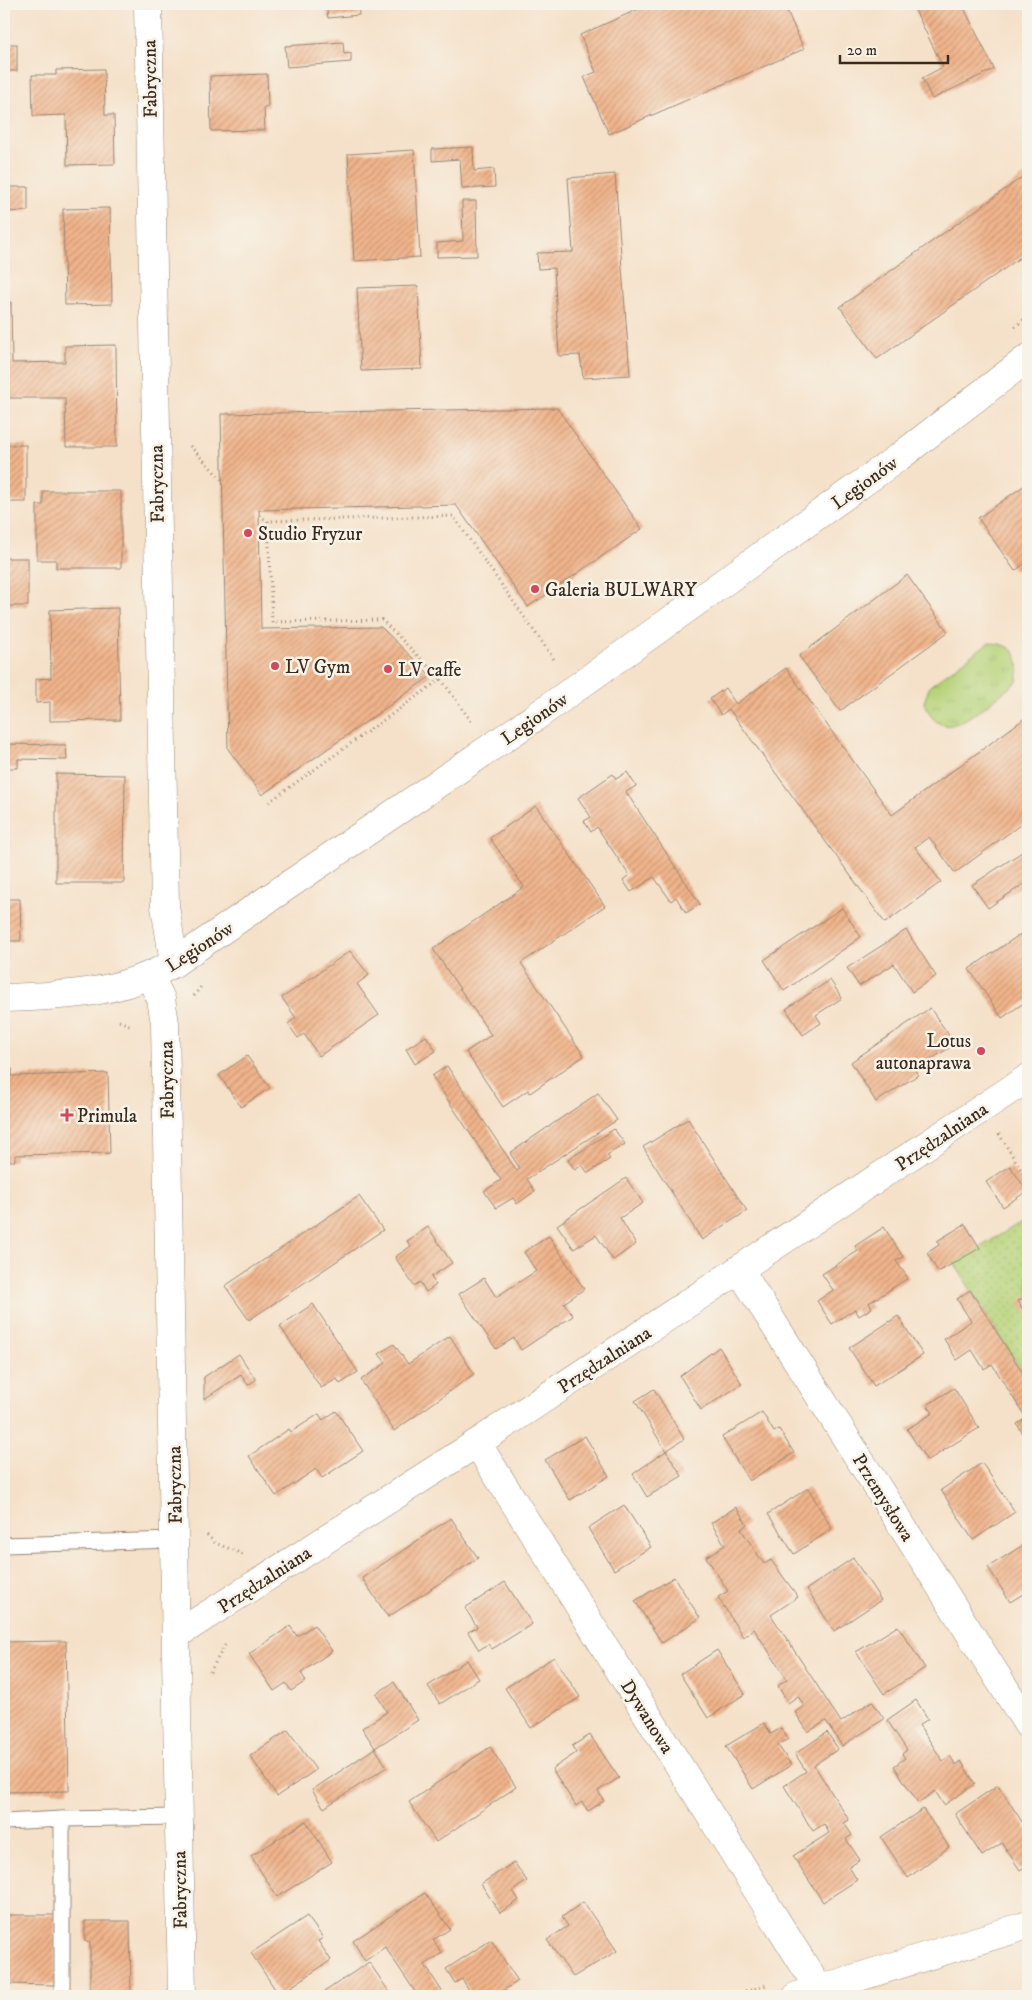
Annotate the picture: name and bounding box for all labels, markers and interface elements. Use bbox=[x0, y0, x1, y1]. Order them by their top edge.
scale bar bbox=[840, 32, 947, 64]
street label: Fabryczna bbox=[138, 40, 163, 118]
text: 20 m bbox=[847, 41, 877, 60]
street label: Fabryczna bbox=[145, 445, 170, 523]
street label: Legionów bbox=[827, 452, 902, 515]
place label: Studio Fryzur bbox=[258, 523, 362, 546]
marker: Studio Fryzur bbox=[242, 527, 254, 539]
place label: Galeria BULWARY bbox=[545, 579, 698, 602]
marker: Galeria BULWARY bbox=[529, 583, 541, 595]
place label: LV Gym bbox=[285, 656, 350, 679]
place label: LV caffe bbox=[398, 659, 461, 682]
marker: LV Gym bbox=[269, 660, 281, 672]
marker: LV caffe bbox=[382, 663, 394, 675]
street label: Legionów bbox=[497, 688, 573, 750]
street label: Legionów bbox=[162, 917, 238, 978]
place label: Lotus autonaprawa bbox=[876, 1030, 971, 1075]
street label: Fabryczna bbox=[155, 1041, 180, 1119]
marker: Lotus autonaprawa bbox=[975, 1045, 987, 1057]
street label: Przędzalniana bbox=[891, 1098, 992, 1177]
place label: Primula bbox=[77, 1105, 137, 1128]
marker: Primula bbox=[61, 1109, 73, 1121]
street label: Przędzalniana bbox=[554, 1322, 656, 1399]
street label: Fabryczna bbox=[163, 1446, 188, 1524]
street label: Przemysłowa bbox=[847, 1450, 919, 1546]
street label: Przędzalniana bbox=[214, 1542, 316, 1619]
street label: Dywanowa bbox=[615, 1676, 678, 1758]
street label: Fabryczna bbox=[168, 1851, 193, 1929]

